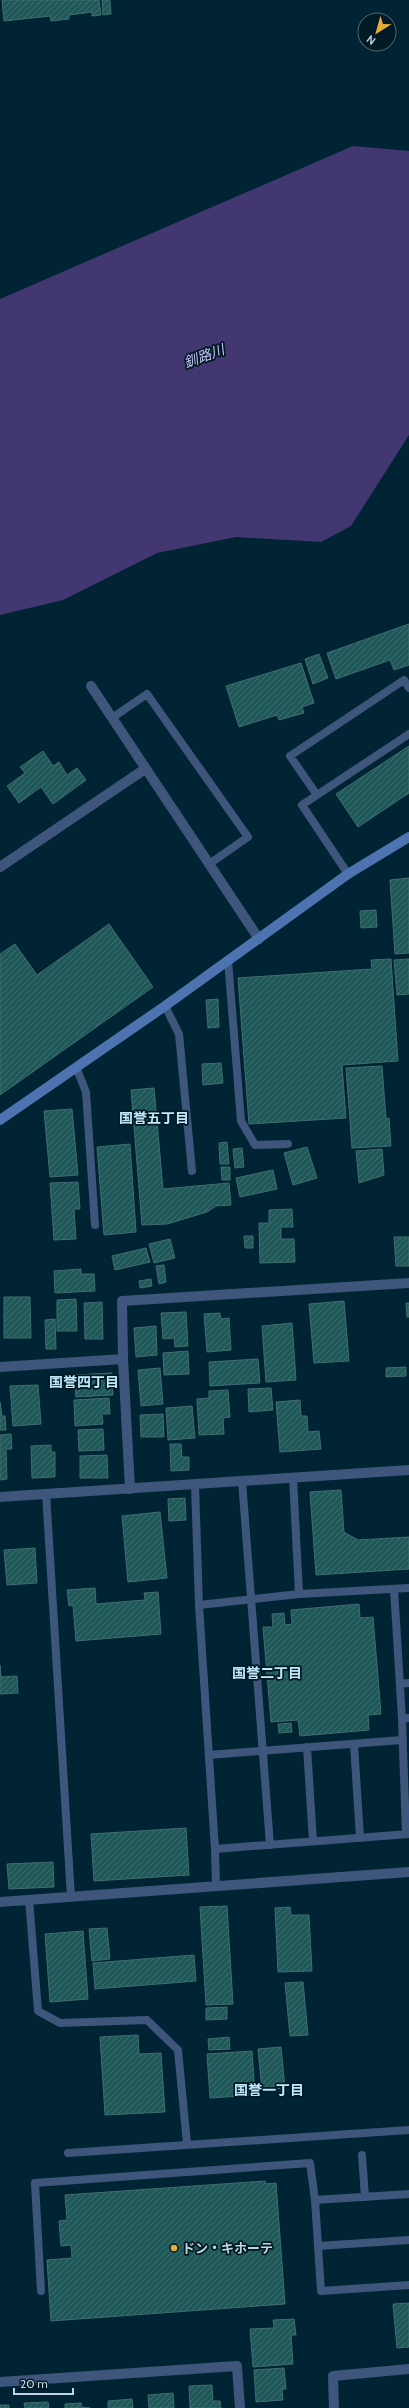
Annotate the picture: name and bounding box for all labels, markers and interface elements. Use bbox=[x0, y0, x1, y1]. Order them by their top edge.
north arrow bbox=[357, 12, 397, 52]
text: N bbox=[364, 32, 378, 48]
water label: 釧路川 bbox=[181, 340, 229, 372]
district label: 国誉五丁目 bbox=[119, 1109, 189, 1127]
district label: 国誉四丁目 bbox=[49, 1373, 119, 1391]
district label: 国誉二丁目 bbox=[232, 1664, 302, 1682]
district label: 国誉一丁目 bbox=[234, 2081, 304, 2099]
place label: ドン・キホーテ bbox=[182, 2240, 273, 2256]
marker: ドン・キホーテ bbox=[169, 2243, 179, 2253]
scale bar bbox=[14, 2370, 73, 2396]
text: 20 m bbox=[20, 2376, 48, 2391]

